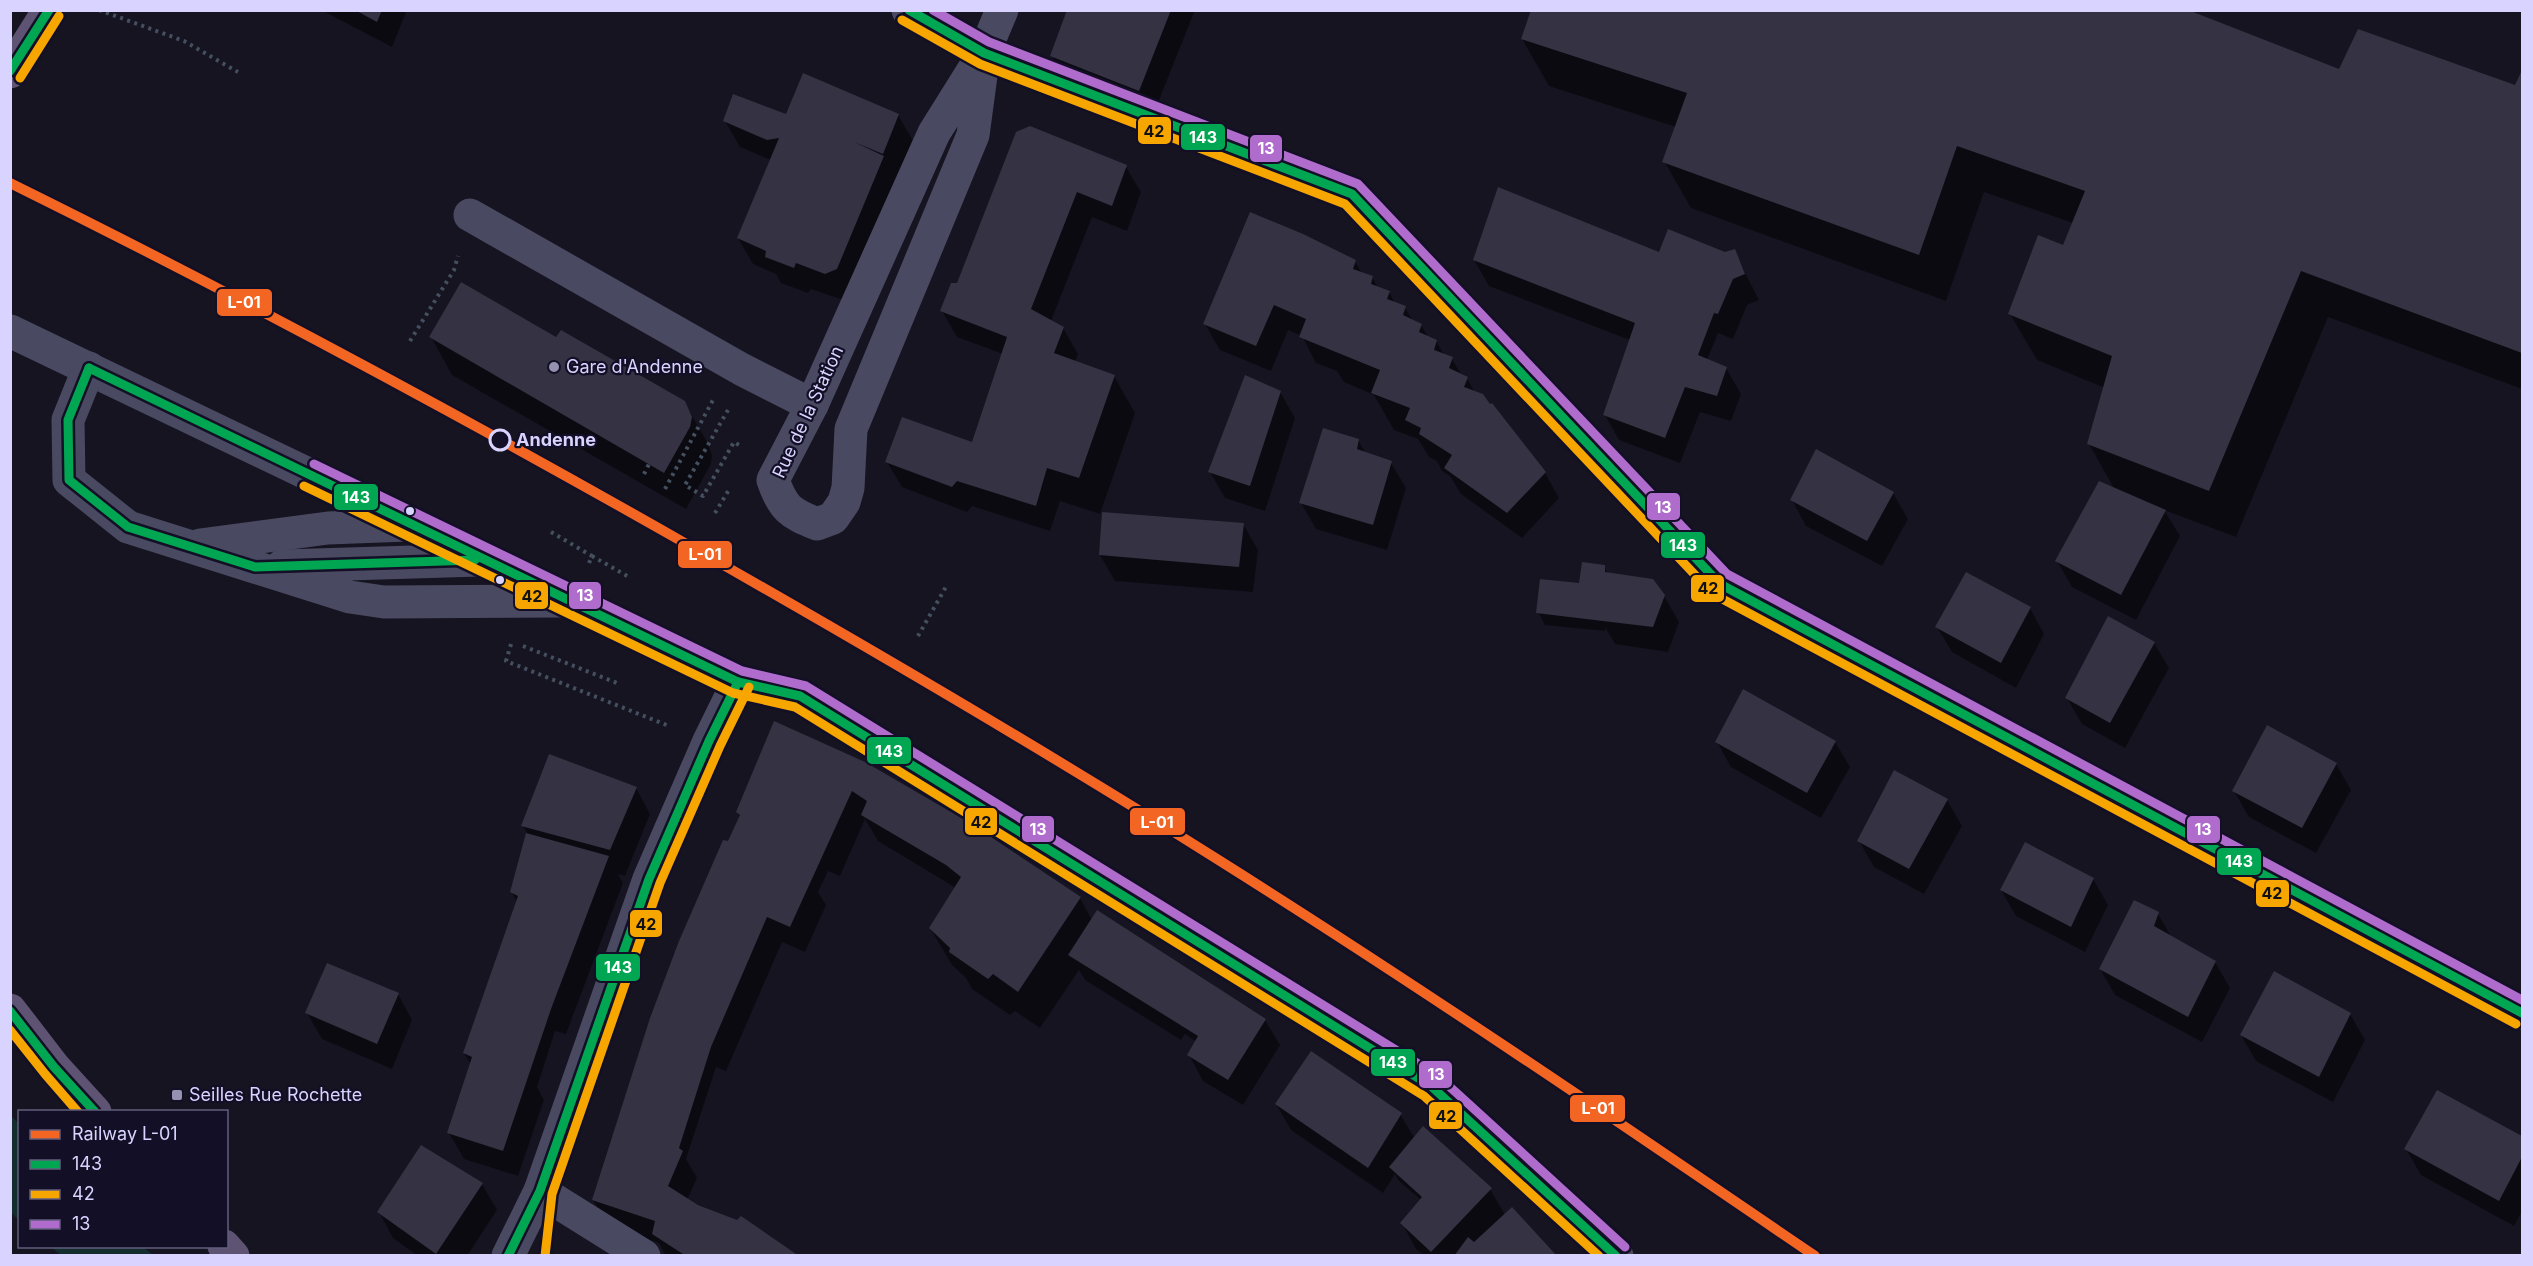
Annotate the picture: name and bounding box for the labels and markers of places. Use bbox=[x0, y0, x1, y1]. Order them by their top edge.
place label: Gare d'Andenne bbox=[566, 356, 703, 377]
marker: Gare d'Andenne bbox=[547, 360, 561, 374]
marker: Andenne bbox=[489, 429, 511, 451]
place label: Andenne bbox=[516, 429, 596, 450]
unlabelled marker bbox=[404, 505, 416, 517]
unlabelled marker bbox=[494, 574, 506, 586]
place label: Seilles Rue Rochette bbox=[189, 1084, 362, 1105]
marker: Seilles Rue Rochette bbox=[170, 1088, 184, 1102]

